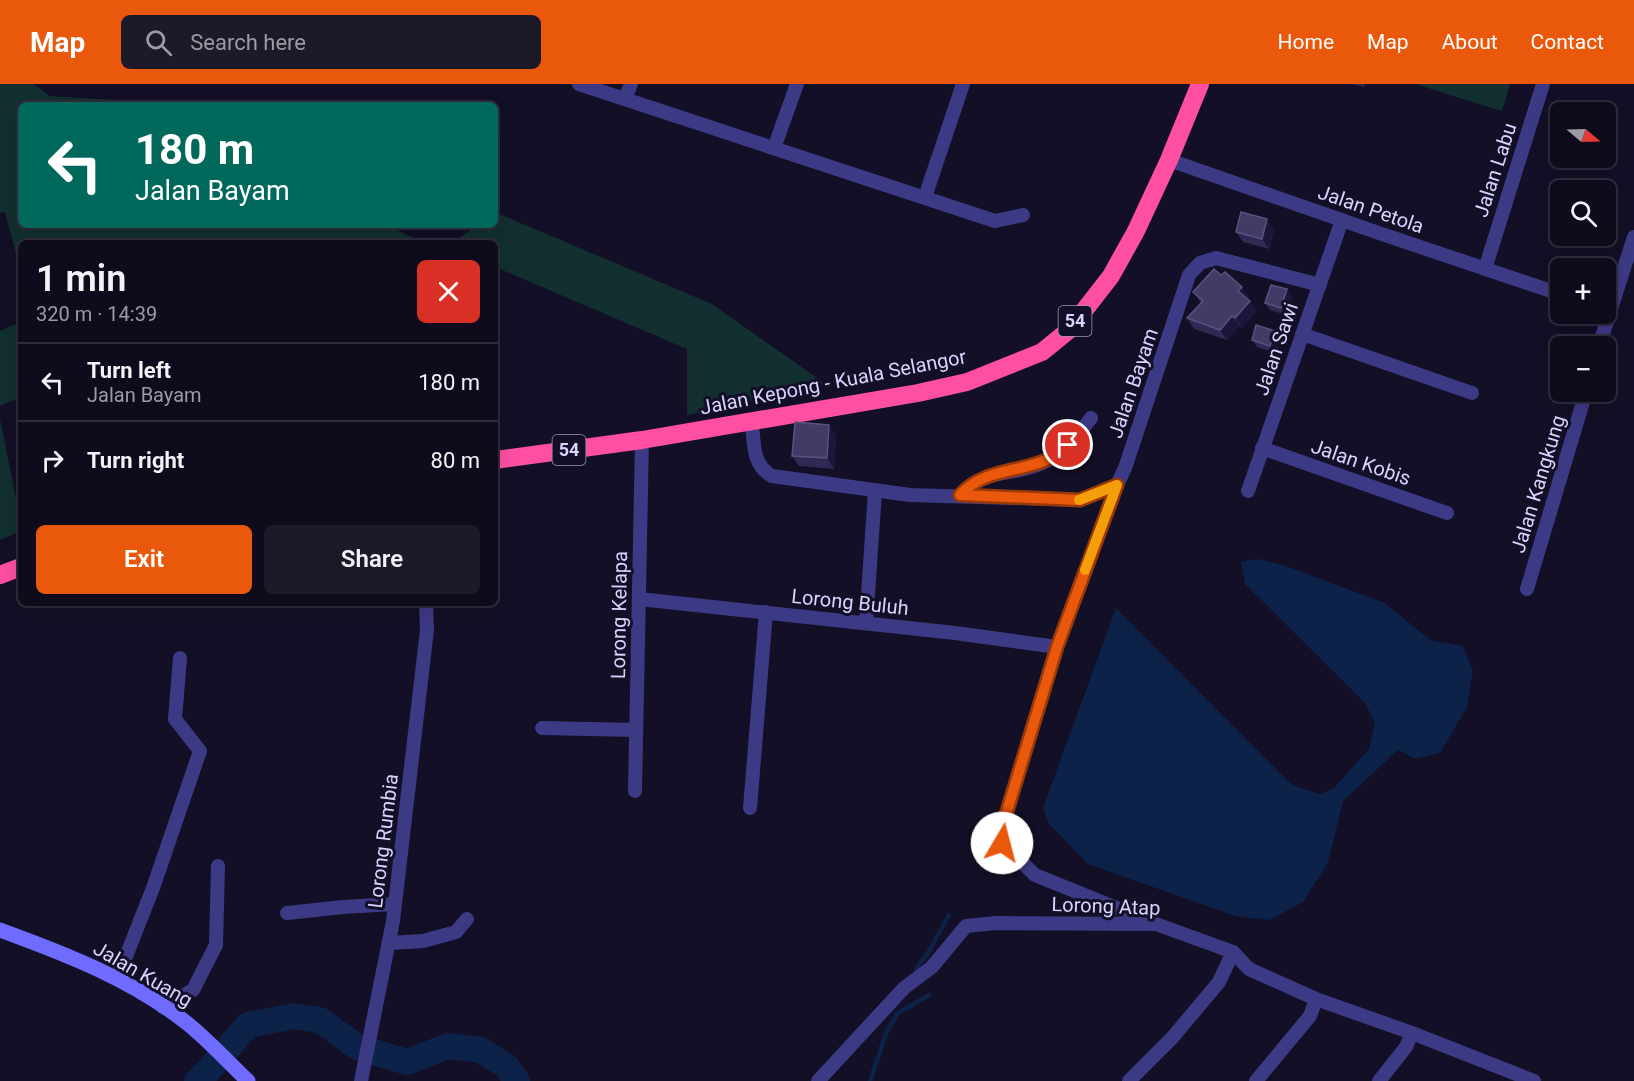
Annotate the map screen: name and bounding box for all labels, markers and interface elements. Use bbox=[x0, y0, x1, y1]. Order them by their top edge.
search box bbox=[121, 15, 541, 69]
text: Map bbox=[30, 26, 85, 59]
icon: search bbox=[142, 26, 175, 59]
text: Search here bbox=[190, 30, 306, 55]
text: Home bbox=[1278, 30, 1334, 54]
text: Map bbox=[1367, 30, 1409, 54]
text: About bbox=[1442, 30, 1498, 54]
text: Contact bbox=[1531, 30, 1604, 54]
north arrow bbox=[1550, 102, 1616, 168]
map controls bbox=[1550, 102, 1616, 402]
street label: Jalan Labu bbox=[1469, 120, 1521, 220]
text: 180 m bbox=[135, 125, 254, 174]
icon: left bbox=[36, 126, 114, 204]
text: Jalan Bayam bbox=[135, 175, 290, 207]
street label: Jalan Petola bbox=[1315, 180, 1427, 238]
button: search bbox=[1550, 180, 1616, 246]
text: 1 min bbox=[36, 258, 126, 300]
button: + bbox=[1550, 258, 1616, 324]
button: close bbox=[417, 260, 480, 323]
street label: Jalan Sawi bbox=[1249, 300, 1303, 398]
text: 320 m · 14:39 bbox=[36, 302, 157, 326]
road number: 54 bbox=[1058, 306, 1092, 336]
street label: Jalan Bayam bbox=[1103, 325, 1163, 441]
button: − bbox=[1550, 336, 1616, 402]
street label: Jalan Kepong - Kuala Selangor bbox=[698, 344, 968, 420]
text: Turn left bbox=[87, 358, 171, 383]
icon: left bbox=[36, 366, 69, 399]
text: 180 m bbox=[418, 370, 480, 395]
text: Jalan Bayam bbox=[87, 383, 202, 407]
street label: Jalan Kangkung bbox=[1506, 412, 1570, 556]
pin bbox=[1042, 419, 1093, 470]
icon: arrive bbox=[1051, 428, 1084, 461]
street label: Jalan Kobis bbox=[1308, 434, 1414, 490]
road number: 54 bbox=[552, 435, 586, 465]
icon: right bbox=[36, 444, 69, 477]
text: Turn right bbox=[87, 448, 184, 473]
text: 80 m bbox=[431, 448, 480, 473]
button: Exit bbox=[36, 525, 252, 594]
button: Share bbox=[264, 525, 480, 594]
street label: Lorong Kelapa bbox=[606, 551, 632, 679]
street label: Lorong Buluh bbox=[790, 584, 910, 620]
street label: Lorong Rumbia bbox=[363, 772, 403, 910]
position arrow bbox=[970, 811, 1034, 875]
street label: Lorong Atap bbox=[1051, 892, 1161, 920]
street label: Jalan Kuang bbox=[89, 936, 197, 1012]

